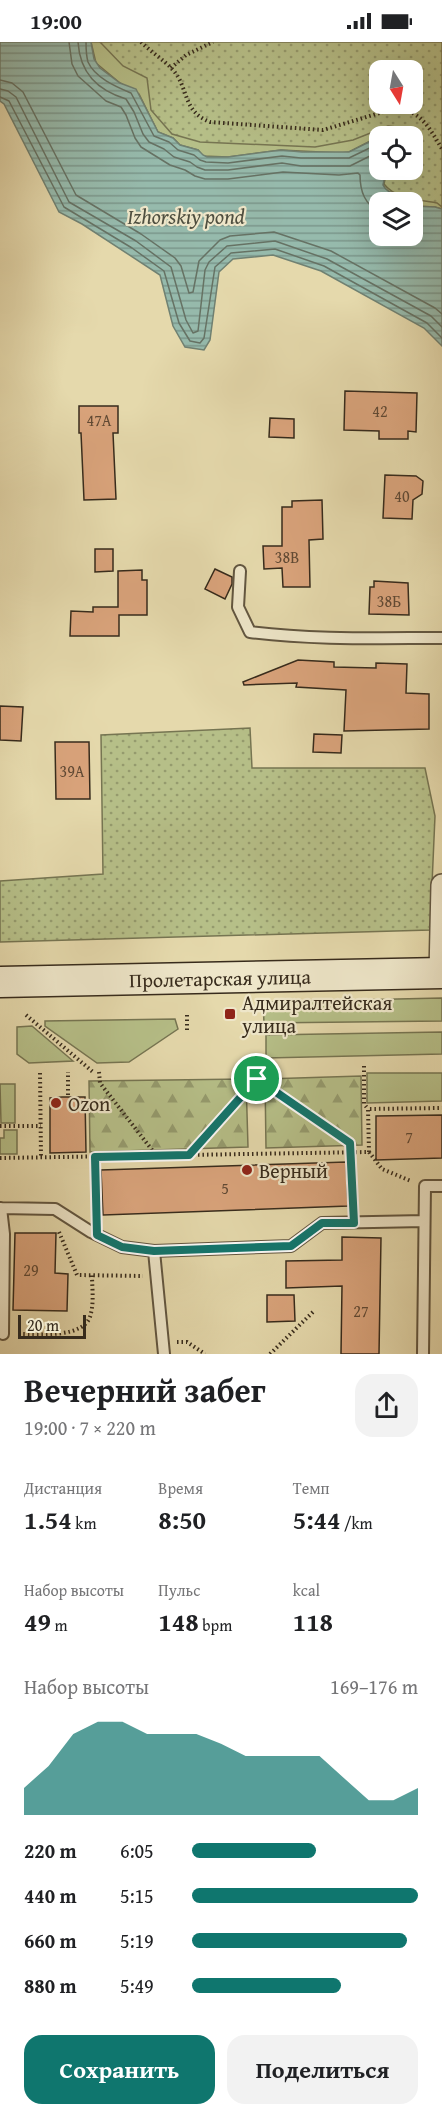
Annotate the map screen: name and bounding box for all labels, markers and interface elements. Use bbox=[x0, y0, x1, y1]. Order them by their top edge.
text: 19:00 bbox=[30, 5, 82, 37]
north arrow bbox=[369, 60, 423, 114]
map controls bbox=[369, 60, 423, 246]
button: locate bbox=[369, 126, 423, 180]
button: layers bbox=[369, 192, 423, 246]
water label: Izhorskiy pond bbox=[127, 201, 245, 232]
house number: 42 bbox=[372, 399, 388, 423]
house number: 47А bbox=[86, 408, 112, 432]
house number: 40 bbox=[394, 484, 410, 508]
house number: 38В bbox=[275, 545, 299, 569]
house number: 38Б bbox=[377, 589, 401, 613]
house number: 39А bbox=[59, 759, 85, 783]
street label: Пролетарская улица bbox=[129, 961, 312, 994]
place label: Адмиралтейская улица bbox=[241, 988, 392, 1040]
marker: Адмиралтейская улица bbox=[223, 1007, 237, 1021]
pin bbox=[231, 1053, 282, 1104]
icon: arrive bbox=[240, 1062, 273, 1095]
place label: Ozon bbox=[68, 1089, 110, 1118]
marker: Ozon bbox=[49, 1096, 63, 1110]
house number: 7 bbox=[405, 1125, 413, 1149]
place label: Верный bbox=[259, 1156, 328, 1185]
marker: Верный bbox=[240, 1163, 254, 1177]
house number: 5 bbox=[221, 1176, 229, 1200]
house number: 29 bbox=[23, 1258, 39, 1282]
house number: 27 bbox=[353, 1299, 369, 1323]
scale bar bbox=[18, 1312, 86, 1340]
text: 20 m bbox=[27, 1313, 59, 1337]
text: Вечерний забег bbox=[24, 1366, 266, 1414]
button: share bbox=[355, 1374, 418, 1437]
text: 19:00 · 7 × 220 m bbox=[24, 1413, 156, 1442]
text: Дистанция bbox=[24, 1476, 102, 1500]
text: Время bbox=[158, 1476, 203, 1500]
text: Темп bbox=[293, 1476, 330, 1500]
text: 1.54 bbox=[24, 1500, 72, 1539]
text: 8:50 bbox=[158, 1500, 206, 1539]
text: 5:44 bbox=[293, 1500, 340, 1539]
text: km bbox=[72, 1511, 96, 1535]
text: /km bbox=[340, 1511, 373, 1535]
text: Набор высоты bbox=[24, 1578, 124, 1602]
text: Пульс bbox=[158, 1578, 200, 1602]
text: kcal bbox=[293, 1578, 320, 1602]
text: 49 bbox=[24, 1602, 51, 1641]
text: 148 bbox=[158, 1602, 199, 1641]
text: 118 bbox=[293, 1602, 333, 1641]
text: m bbox=[51, 1613, 68, 1637]
text: bpm bbox=[199, 1613, 232, 1637]
text: Набор высоты bbox=[24, 1672, 149, 1701]
text: 169–176 m bbox=[330, 1672, 418, 1701]
text: 220 m bbox=[24, 1836, 77, 1865]
text: 6:05 bbox=[120, 1836, 154, 1865]
text: 440 m bbox=[24, 1881, 77, 1910]
text: 5:15 bbox=[120, 1881, 154, 1910]
text: 660 m bbox=[24, 1926, 77, 1955]
text: 5:19 bbox=[120, 1926, 154, 1955]
text: 880 m bbox=[24, 1971, 77, 2000]
text: 5:49 bbox=[120, 1971, 154, 2000]
button: Сохранить bbox=[24, 2035, 215, 2104]
button: Поделиться bbox=[227, 2035, 418, 2104]

